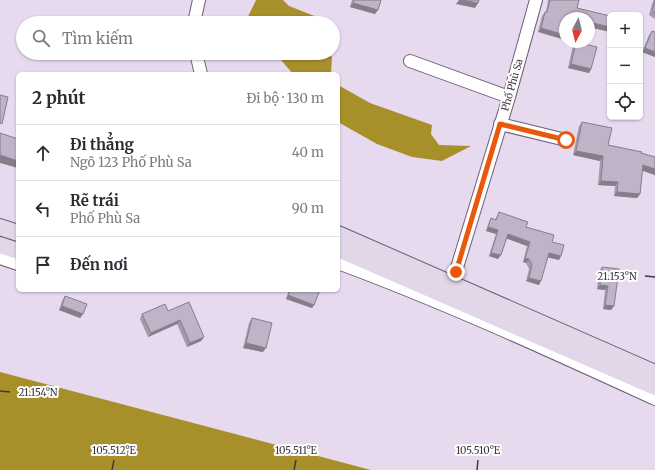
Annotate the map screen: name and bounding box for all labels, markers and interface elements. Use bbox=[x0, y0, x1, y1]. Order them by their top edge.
north arrow bbox=[559, 12, 595, 48]
map controls bbox=[607, 12, 643, 120]
button: + bbox=[607, 12, 643, 48]
search box bbox=[16, 16, 340, 60]
icon: search bbox=[30, 27, 52, 49]
text: Tìm kiếm bbox=[62, 29, 133, 48]
button: − bbox=[607, 48, 643, 84]
street label: Phố Phù Sa bbox=[498, 57, 526, 113]
button: locate bbox=[607, 84, 643, 120]
text: 2 phút bbox=[32, 87, 85, 109]
text: Đi bộ · 130 m bbox=[246, 90, 324, 107]
route start bbox=[557, 131, 575, 149]
text: Đi thẳng bbox=[70, 135, 134, 154]
icon: ahead bbox=[32, 142, 54, 164]
text: 40 m bbox=[292, 144, 324, 161]
text: Ngõ 123 Phố Phù Sa bbox=[70, 154, 192, 171]
text: Rẽ trái bbox=[70, 191, 119, 210]
icon: left bbox=[32, 198, 54, 220]
text: 90 m bbox=[292, 200, 324, 217]
text: Phố Phù Sa bbox=[70, 210, 140, 227]
icon: arrive bbox=[32, 254, 54, 276]
text: Đến nơi bbox=[70, 255, 128, 274]
route end bbox=[447, 263, 465, 281]
text: 21.153°N bbox=[597, 270, 637, 283]
text: 21.154°N bbox=[18, 386, 58, 399]
text: 105.512°E bbox=[92, 444, 137, 457]
text: 105.511°E bbox=[275, 444, 318, 457]
text: 105.510°E bbox=[456, 444, 501, 457]

